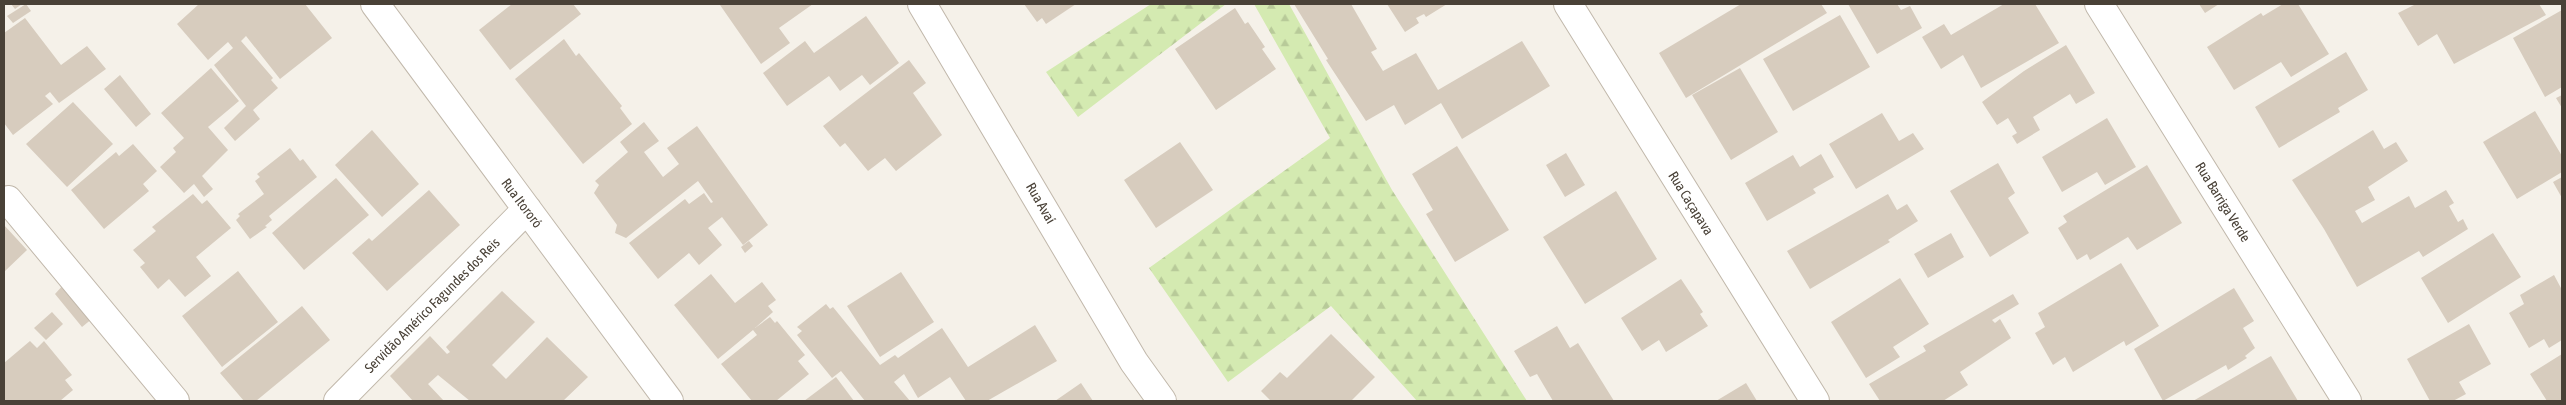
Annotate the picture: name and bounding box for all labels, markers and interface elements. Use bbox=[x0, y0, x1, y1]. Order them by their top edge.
street label: Rua Barriga Verde bbox=[2192, 159, 2254, 245]
street label: Rua Caçapava bbox=[1665, 168, 1717, 238]
street label: Rua Itororó bbox=[498, 175, 546, 231]
street label: Rua Avaí bbox=[1023, 180, 1059, 226]
street label: Servidão Américo Fagundes dos Reis bbox=[361, 234, 503, 376]

